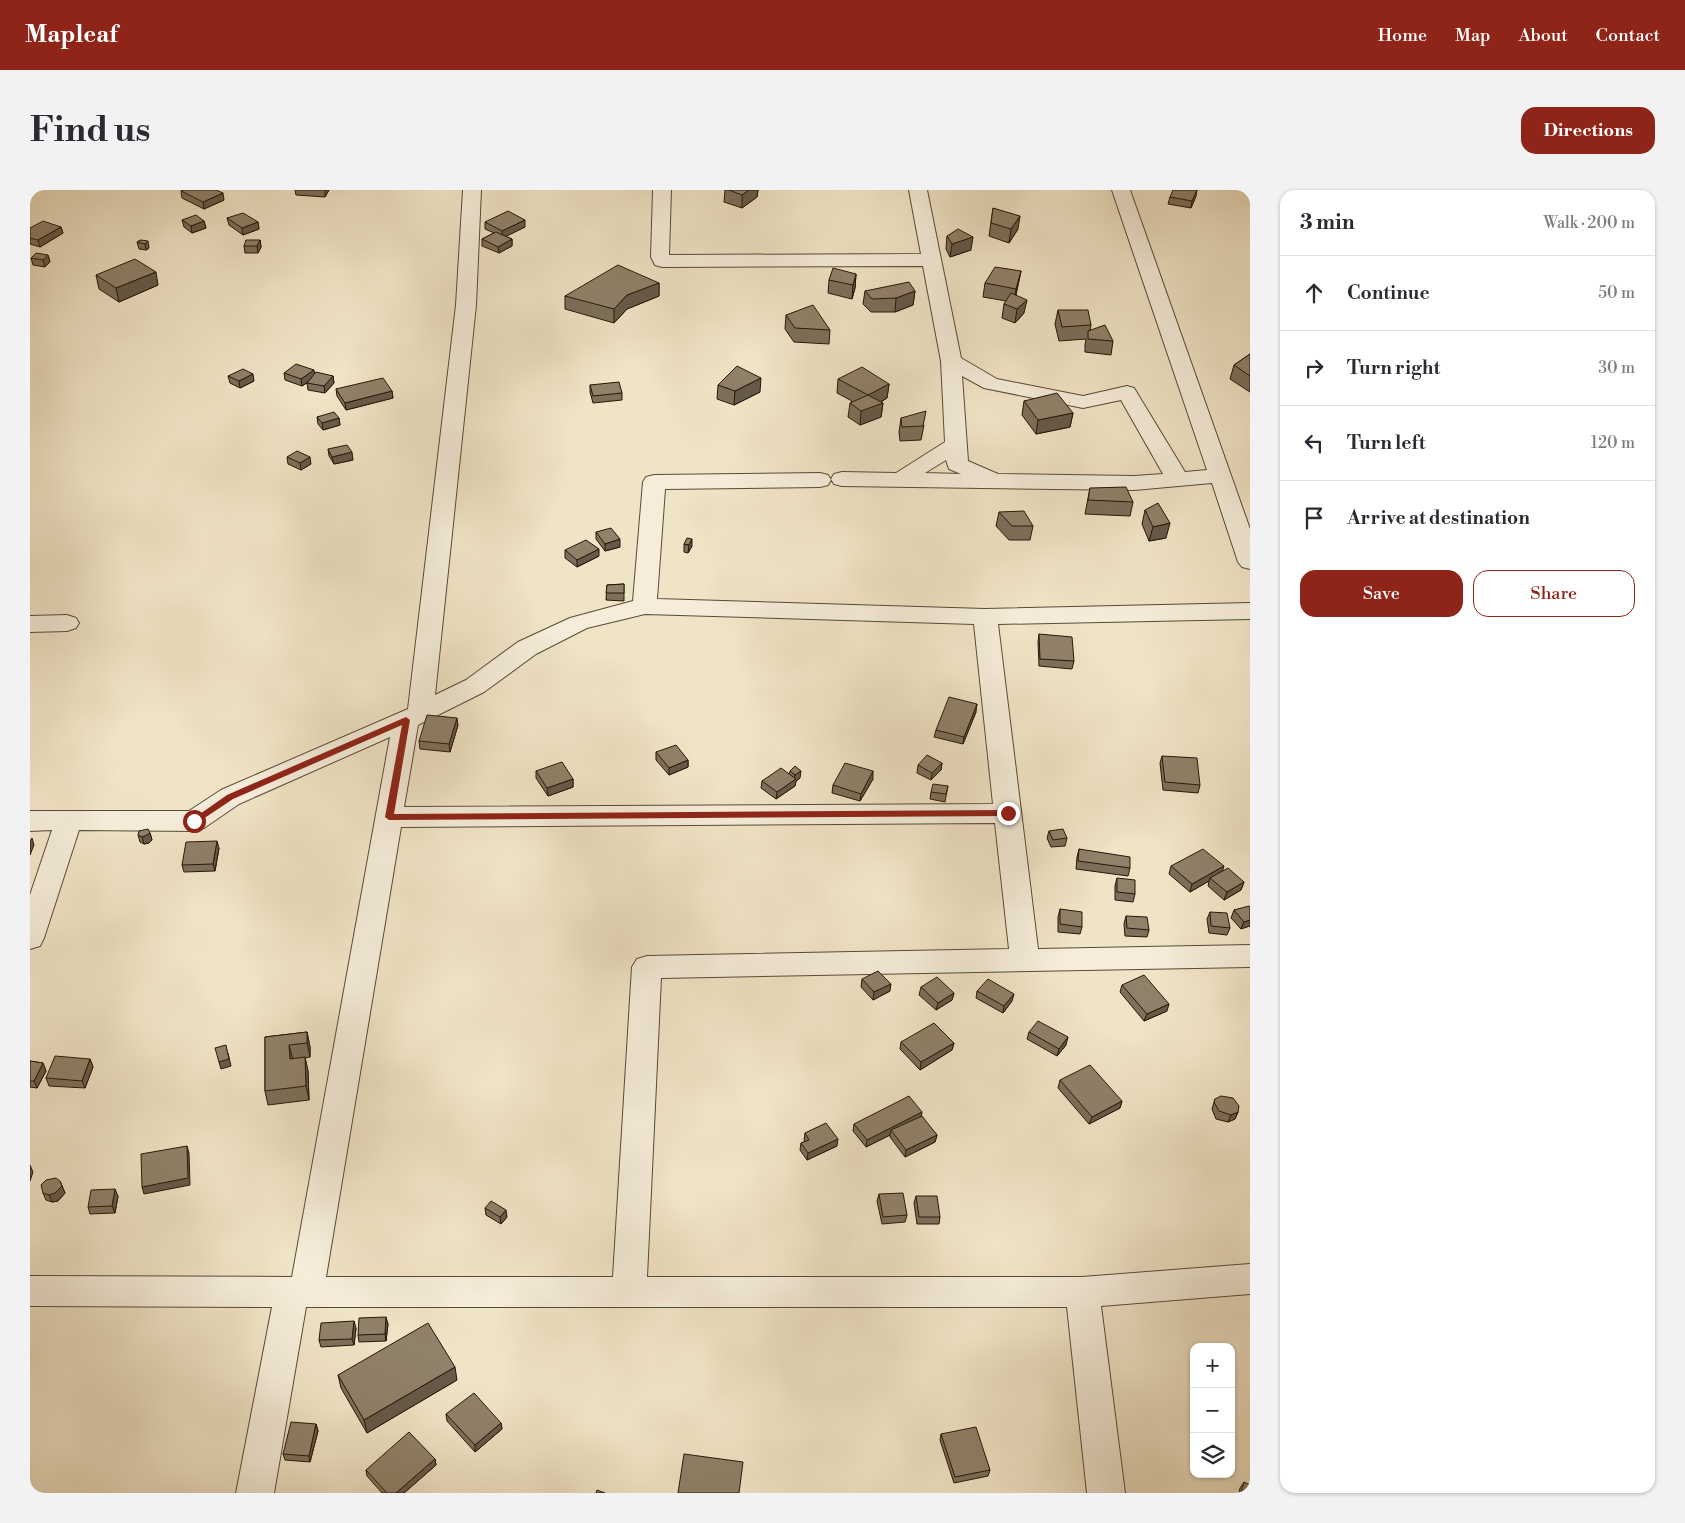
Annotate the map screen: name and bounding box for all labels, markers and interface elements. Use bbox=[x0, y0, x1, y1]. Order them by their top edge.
text: Mapleaf bbox=[25, 20, 118, 50]
text: Home bbox=[1378, 24, 1427, 47]
text: Map bbox=[1455, 24, 1491, 47]
text: About bbox=[1519, 24, 1568, 47]
text: Contact bbox=[1596, 24, 1660, 47]
button: Directions bbox=[1521, 107, 1655, 154]
text: Find us bbox=[30, 109, 150, 152]
text: 3 min bbox=[1300, 210, 1355, 236]
text: Walk · 200 m bbox=[1543, 213, 1635, 233]
icon: ahead bbox=[1300, 279, 1328, 307]
text: Continue bbox=[1347, 281, 1430, 305]
text: 50 m bbox=[1598, 283, 1635, 303]
icon: right bbox=[1300, 354, 1328, 382]
text: Turn right bbox=[1347, 356, 1440, 380]
text: 30 m bbox=[1598, 358, 1635, 378]
icon: left bbox=[1300, 429, 1328, 457]
text: Turn left bbox=[1347, 431, 1426, 455]
text: 120 m bbox=[1591, 433, 1635, 453]
icon: arrive bbox=[1300, 504, 1328, 532]
text: Arrive at destination bbox=[1347, 506, 1530, 530]
button: Save bbox=[1300, 570, 1463, 617]
button: Share bbox=[1473, 570, 1635, 617]
route end bbox=[997, 802, 1020, 825]
route start bbox=[183, 810, 206, 833]
map controls bbox=[1190, 1343, 1235, 1478]
button: + bbox=[1190, 1343, 1235, 1388]
button: − bbox=[1190, 1388, 1235, 1433]
button: layers bbox=[1190, 1433, 1235, 1478]

